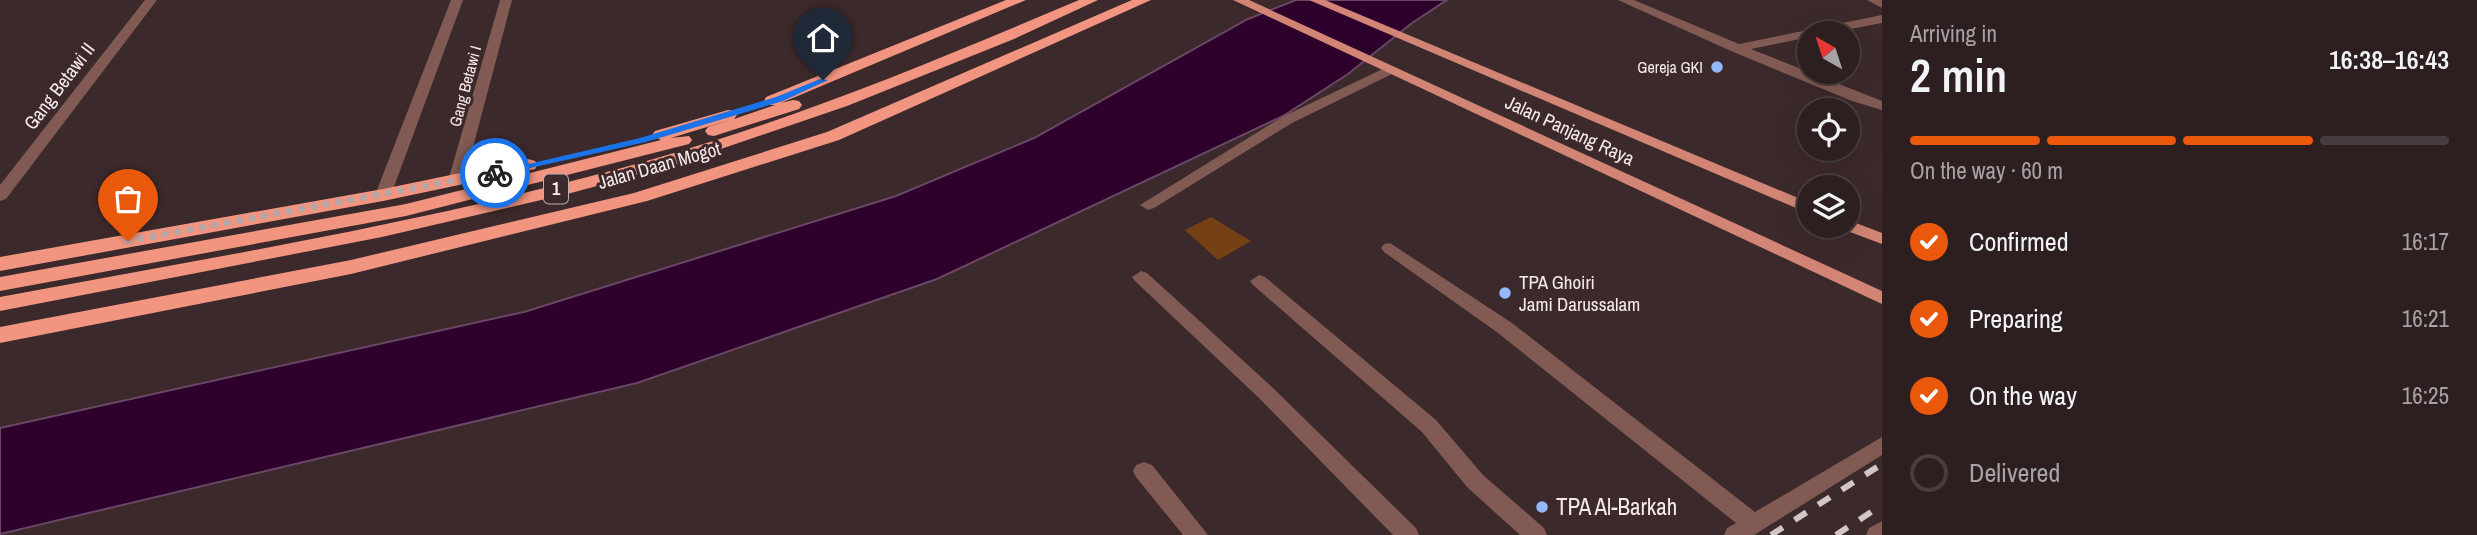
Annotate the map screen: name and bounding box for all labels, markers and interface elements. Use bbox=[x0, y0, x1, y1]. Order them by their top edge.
pin bbox=[793, 8, 853, 80]
text: Arriving in bbox=[1910, 18, 1997, 49]
icon: home bbox=[804, 19, 842, 57]
north arrow bbox=[1797, 21, 1860, 84]
map controls bbox=[1797, 21, 1860, 238]
street label: Gang Betawi II bbox=[18, 37, 100, 135]
text: 16:38–16:43 bbox=[2329, 42, 2449, 77]
street label: Gang Betawi I bbox=[444, 43, 486, 129]
text: 2 min bbox=[1910, 44, 2007, 106]
place label: Gereja GKI bbox=[1637, 56, 1703, 78]
marker: Gereja GKI bbox=[1709, 59, 1725, 75]
street label: Jalan Panjang Raya bbox=[1501, 89, 1639, 171]
button: locate bbox=[1797, 98, 1860, 161]
street label: Jalan Daan Mogot bbox=[595, 135, 724, 195]
courier bbox=[460, 138, 530, 208]
icon: bike bbox=[476, 154, 514, 192]
text: On the way · 60 m bbox=[1910, 155, 2063, 186]
pin bbox=[98, 169, 158, 241]
road number: 1 bbox=[544, 174, 568, 204]
button: layers bbox=[1797, 175, 1860, 238]
icon: bag bbox=[109, 180, 147, 218]
icon: check bbox=[1910, 223, 1948, 261]
text: Confirmed bbox=[1969, 224, 2069, 259]
text: 16:17 bbox=[2402, 226, 2449, 257]
place label: TPA Ghoiri Jami Darussalam bbox=[1519, 269, 1640, 317]
marker: TPA Ghoiri Jami Darussalam bbox=[1497, 285, 1513, 301]
icon: check bbox=[1910, 300, 1948, 338]
text: Preparing bbox=[1969, 301, 2063, 336]
text: 16:21 bbox=[2402, 303, 2449, 334]
icon: check bbox=[1910, 377, 1948, 415]
text: On the way bbox=[1969, 378, 2077, 413]
text: 16:25 bbox=[2402, 380, 2449, 411]
text: Delivered bbox=[1969, 455, 2060, 490]
place label: TPA Al-Barkah bbox=[1556, 491, 1677, 522]
marker: TPA Al-Barkah bbox=[1534, 499, 1550, 515]

